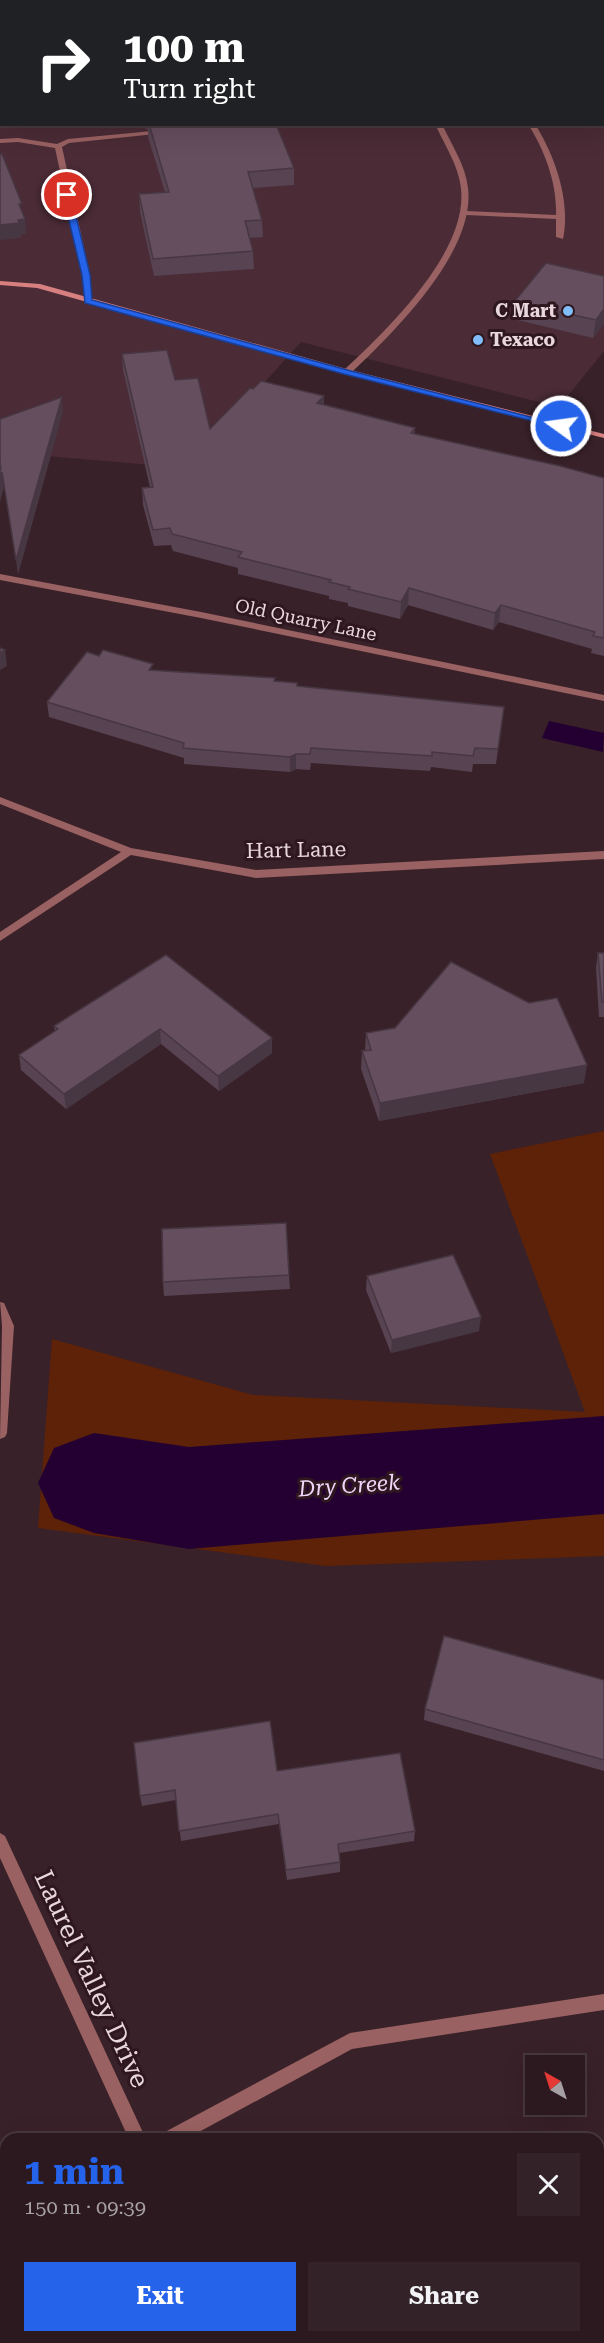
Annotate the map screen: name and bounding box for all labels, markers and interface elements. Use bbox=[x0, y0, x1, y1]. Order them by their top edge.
text: 100 m bbox=[123, 23, 245, 72]
icon: right bbox=[24, 24, 102, 102]
text: Turn right bbox=[123, 73, 256, 105]
pin bbox=[41, 169, 92, 220]
icon: arrive bbox=[50, 178, 83, 211]
place label: C Mart bbox=[495, 300, 556, 321]
marker: C Mart bbox=[561, 304, 575, 318]
place label: Texaco bbox=[490, 329, 555, 350]
marker: Texaco bbox=[471, 333, 485, 347]
position arrow bbox=[529, 394, 593, 458]
street label: Old Quarry Lane bbox=[233, 594, 379, 645]
street label: Hart Lane bbox=[246, 837, 346, 863]
water label: Dry Creek bbox=[296, 1469, 401, 1502]
street label: Laurel Valley Drive bbox=[29, 1866, 155, 2092]
north arrow bbox=[525, 2055, 585, 2115]
map controls bbox=[525, 2055, 585, 2115]
text: 1 min bbox=[24, 2151, 124, 2193]
button: close bbox=[517, 2153, 580, 2216]
text: 150 m · 09:39 bbox=[24, 2195, 146, 2219]
button: Exit bbox=[24, 2262, 296, 2331]
button: Share bbox=[308, 2262, 580, 2331]

